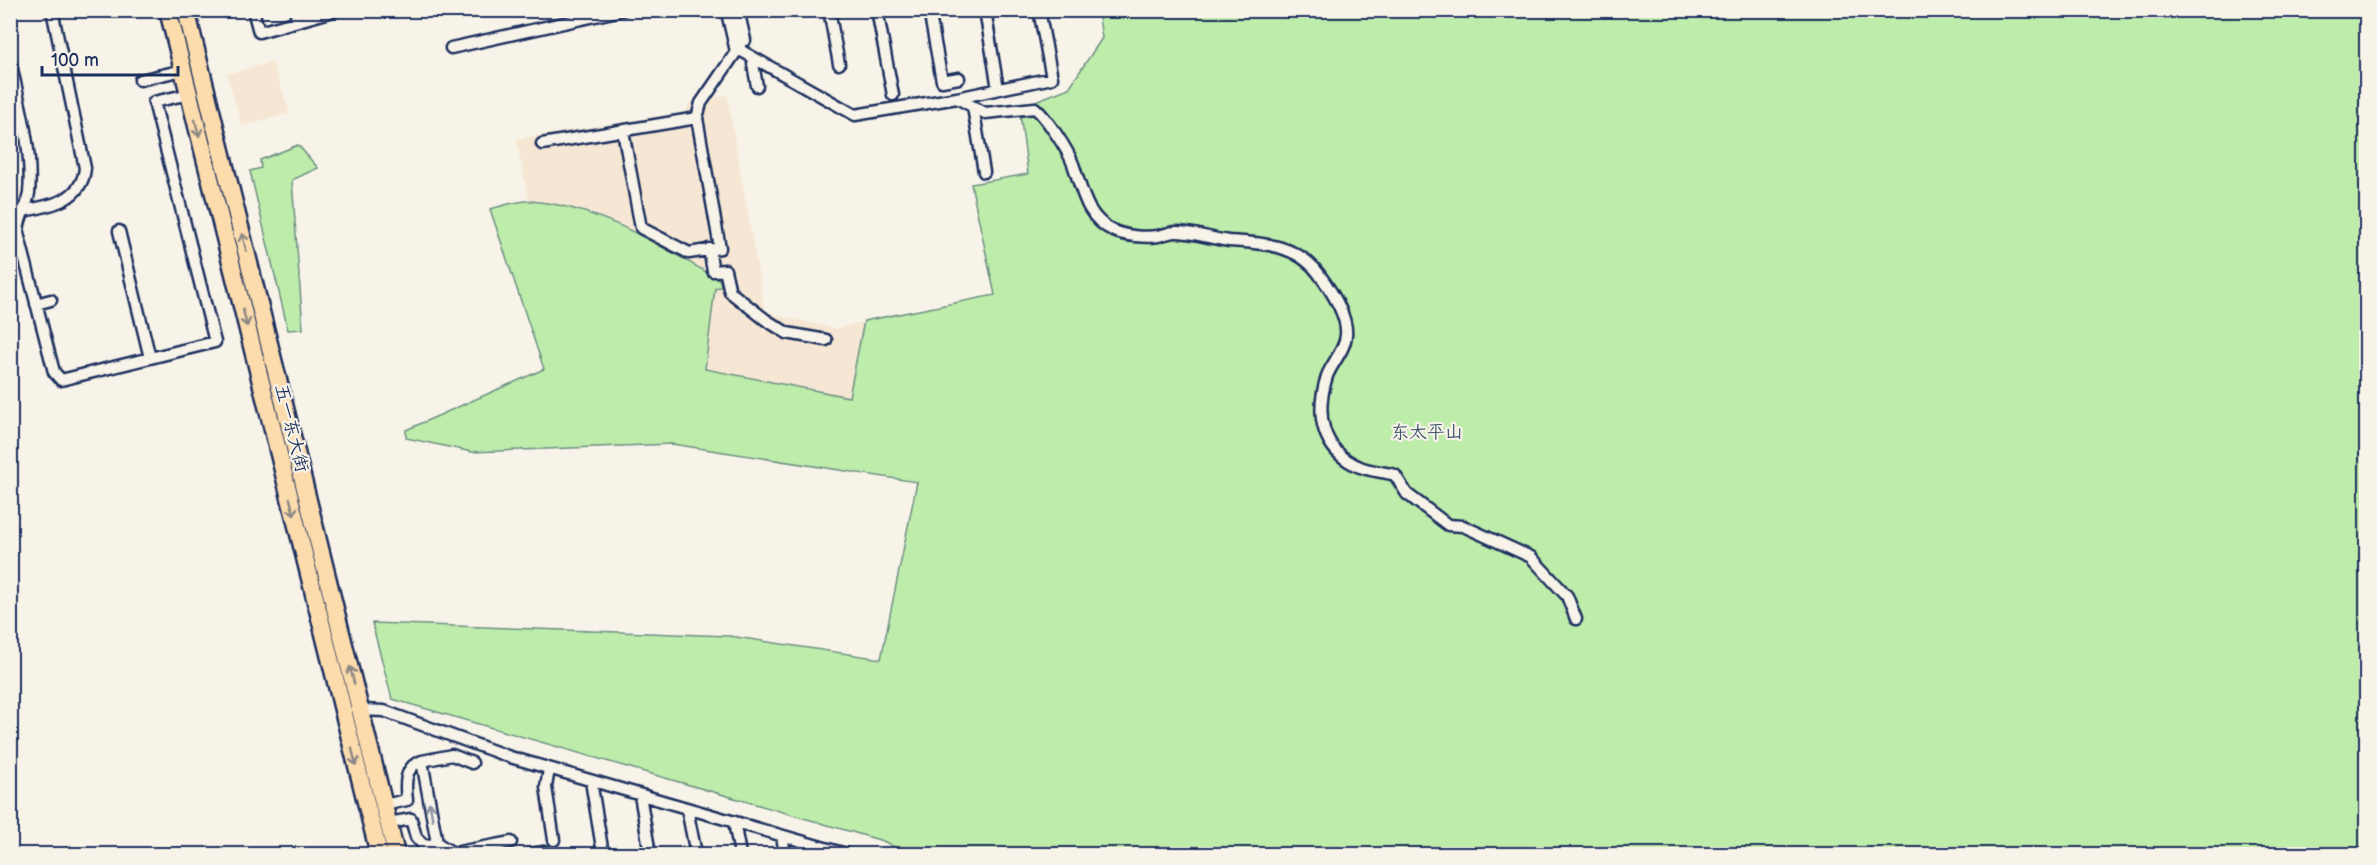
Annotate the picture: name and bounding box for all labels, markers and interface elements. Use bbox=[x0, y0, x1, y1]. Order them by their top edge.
scale bar bbox=[42, 39, 178, 77]
text: 100 m bbox=[51, 50, 99, 71]
one-way arrow bbox=[192, 119, 204, 138]
one-way arrow bbox=[237, 233, 249, 252]
one-way arrow bbox=[239, 308, 251, 327]
street label: 五一东大街 bbox=[270, 382, 313, 474]
park label: 东太平山 bbox=[1391, 422, 1463, 443]
one-way arrow bbox=[286, 497, 298, 516]
one-way arrow bbox=[346, 666, 357, 685]
one-way arrow bbox=[349, 747, 361, 766]
one-way arrow bbox=[425, 802, 436, 821]

